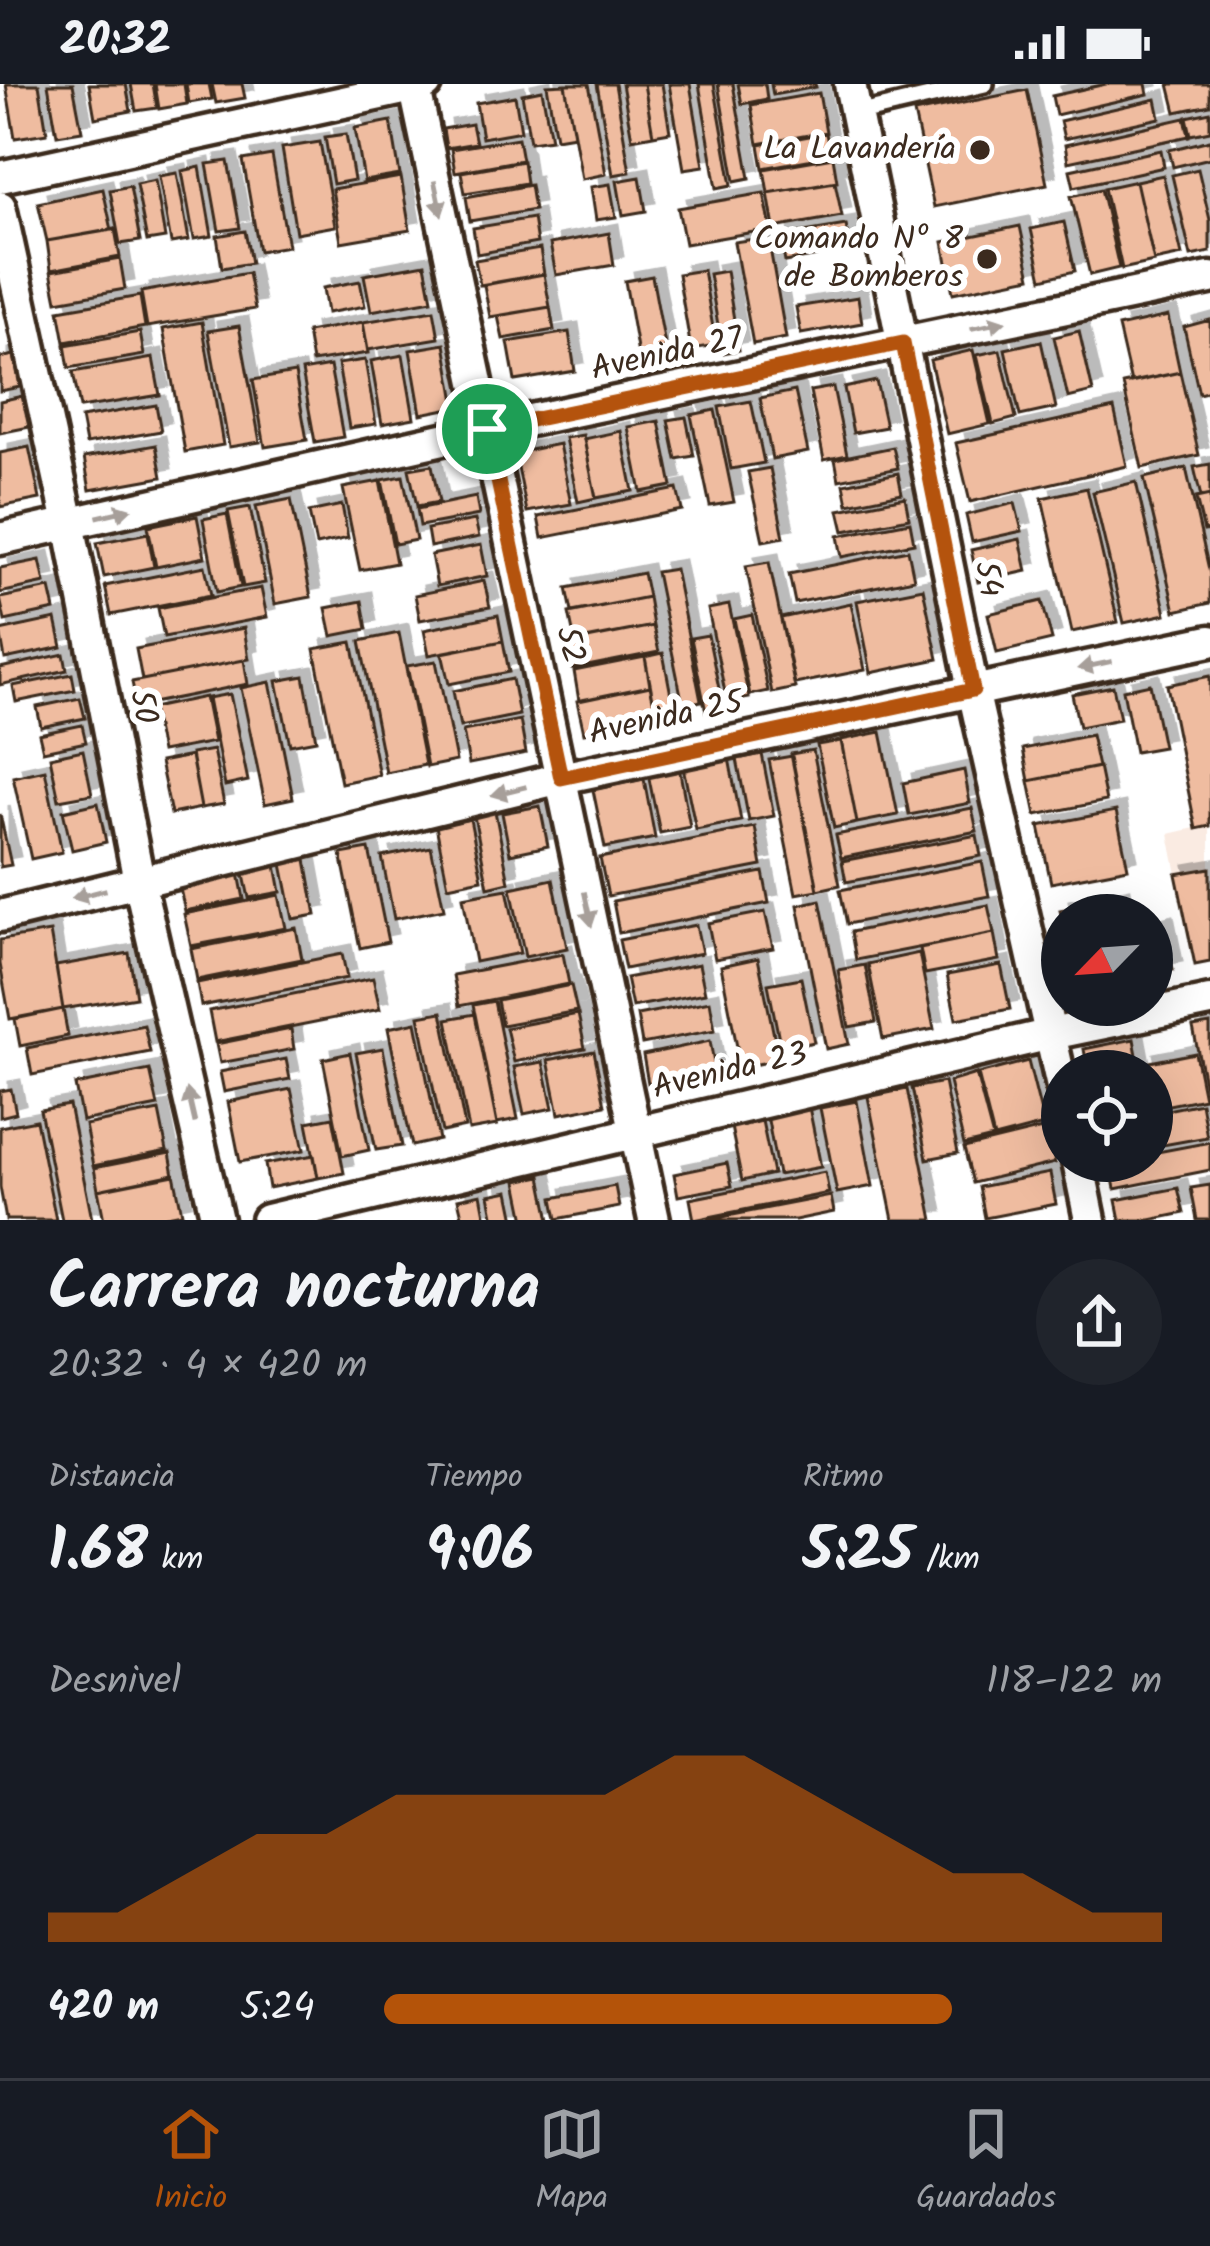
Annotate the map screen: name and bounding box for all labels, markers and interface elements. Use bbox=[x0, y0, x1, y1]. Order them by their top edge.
text: 20:32 bbox=[60, 6, 171, 78]
place label: La Lavandería bbox=[763, 124, 956, 177]
marker: La Lavandería bbox=[967, 137, 993, 163]
one-way arrow bbox=[430, 180, 449, 218]
place label: Comando Nº 8 de Bomberos bbox=[754, 214, 963, 305]
marker: Comando Nº 8 de Bomberos bbox=[974, 246, 1000, 272]
street label: Avenida 27 bbox=[586, 313, 749, 397]
one-way arrow bbox=[970, 315, 1007, 334]
pin bbox=[436, 378, 538, 480]
icon: arrive bbox=[454, 396, 520, 462]
one-way arrow bbox=[96, 503, 133, 522]
street label: 54 bbox=[958, 556, 1016, 602]
street label: 52 bbox=[539, 621, 599, 669]
one-way arrow bbox=[1076, 656, 1114, 675]
street label: Avenida 25 bbox=[584, 676, 750, 761]
street label: 50 bbox=[113, 685, 171, 729]
one-way arrow bbox=[490, 782, 527, 801]
one-way arrow bbox=[71, 885, 108, 904]
one-way arrow bbox=[580, 890, 599, 928]
north arrow bbox=[1041, 894, 1173, 1026]
map controls bbox=[1041, 894, 1173, 1182]
street label: Avenida 23 bbox=[647, 1028, 813, 1116]
button: locate bbox=[1041, 1050, 1173, 1182]
one-way arrow bbox=[181, 1087, 200, 1124]
text: Carrera nocturna bbox=[48, 1238, 540, 1343]
button: share bbox=[1036, 1259, 1162, 1385]
text: 20:32 · 4 × 420 m bbox=[48, 1336, 367, 1398]
text: Distancia bbox=[48, 1452, 175, 1505]
text: Tiempo bbox=[425, 1452, 523, 1505]
text: Ritmo bbox=[803, 1452, 884, 1505]
text: 1.68 bbox=[48, 1505, 148, 1601]
text: 9:06 bbox=[425, 1505, 534, 1601]
text: 5:25 bbox=[803, 1505, 913, 1601]
text: km bbox=[148, 1534, 203, 1587]
text: /km bbox=[913, 1534, 980, 1587]
text: Desnivel bbox=[48, 1652, 181, 1714]
text: 118–122 m bbox=[986, 1652, 1162, 1714]
text: 420 m bbox=[48, 1978, 159, 2040]
text: 5:24 bbox=[240, 1978, 315, 2040]
tab: Inicio bbox=[154, 2101, 227, 2226]
tab: Mapa bbox=[535, 2101, 608, 2226]
tab: Guardados bbox=[916, 2101, 1056, 2226]

